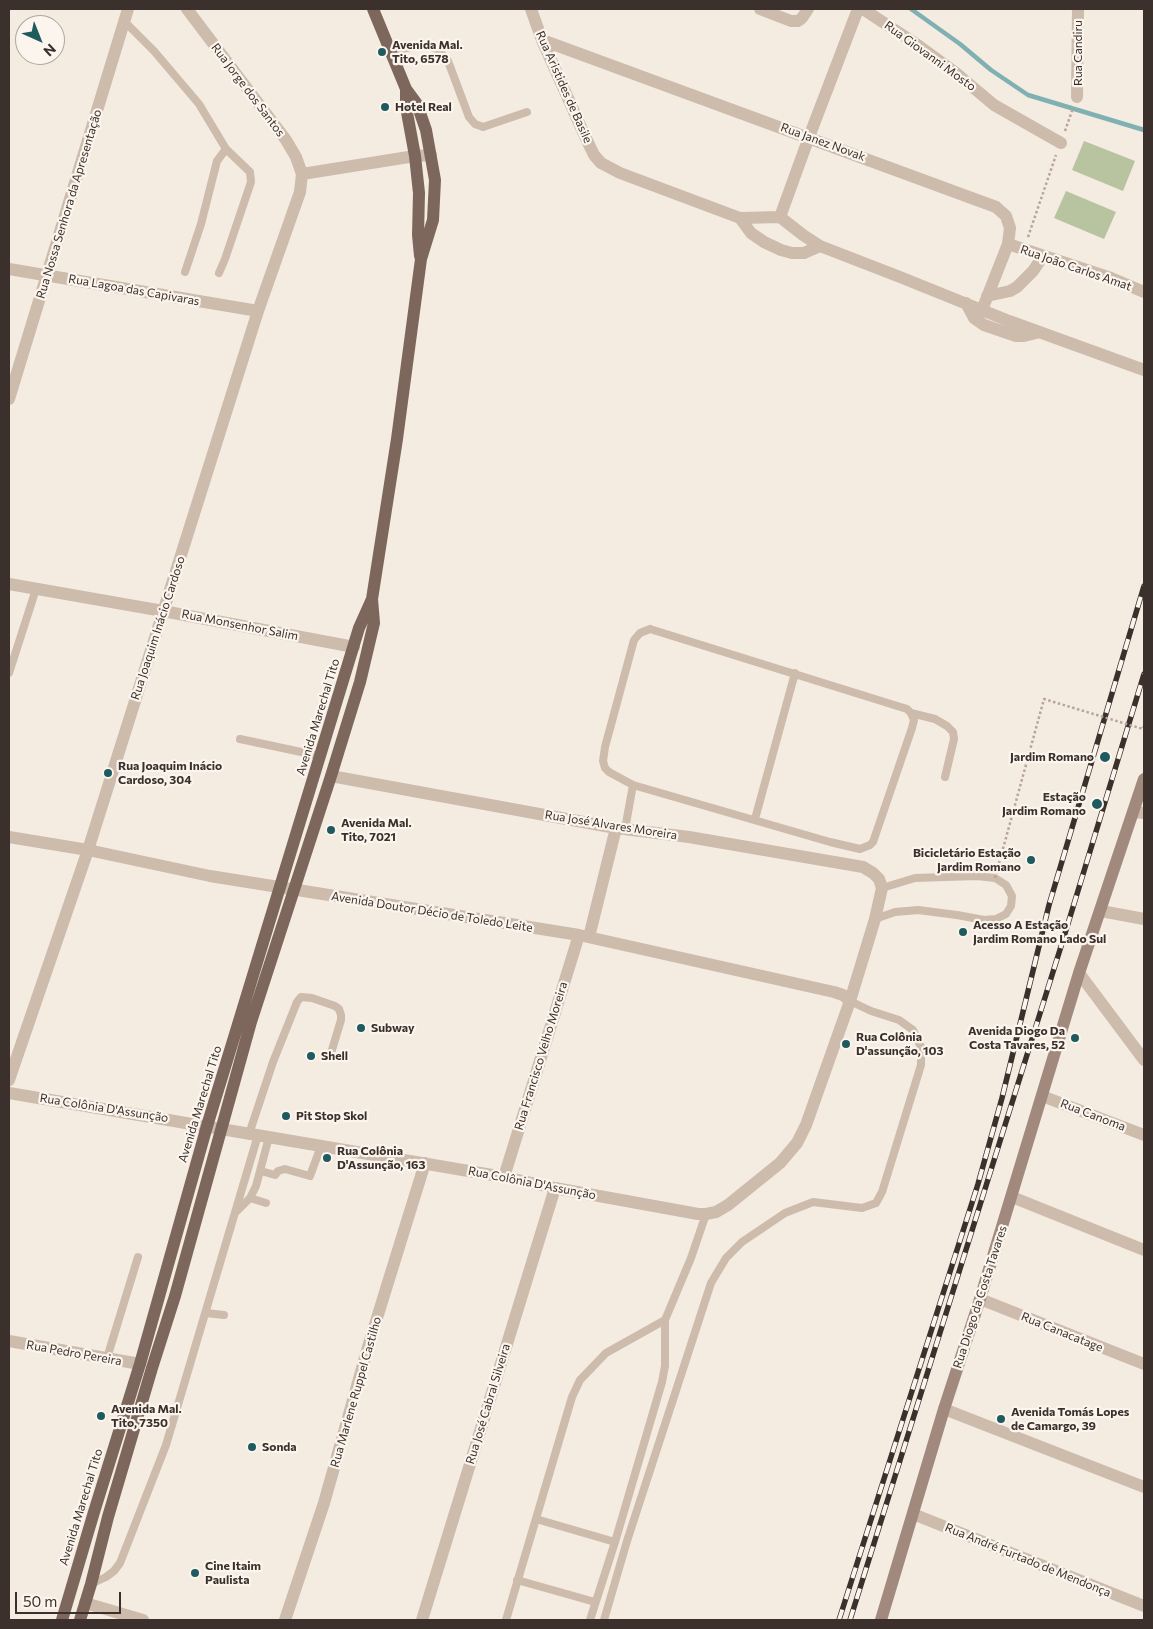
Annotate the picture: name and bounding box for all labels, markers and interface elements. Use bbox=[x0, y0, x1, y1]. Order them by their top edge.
north arrow bbox=[15, 15, 65, 65]
street label: Rua Giovanni Mosto bbox=[881, 18, 979, 94]
street label: Rua Candiru bbox=[1071, 20, 1085, 86]
street label: Rua Aristides de Basile bbox=[533, 29, 595, 145]
place label: Avenida Mal. Tito, 6578 bbox=[392, 38, 463, 66]
text: N bbox=[40, 41, 60, 60]
street label: Rua Jorge dos Santos bbox=[208, 41, 288, 139]
marker: Avenida Mal. Tito, 6578 bbox=[376, 46, 388, 58]
place label: Hotel Real bbox=[395, 100, 452, 114]
marker: Hotel Real bbox=[379, 101, 391, 113]
street label: Rua Nossa Senhora da Apresentação bbox=[33, 108, 105, 300]
street label: Rua Janez Novak bbox=[779, 120, 867, 164]
street label: Rua João Carlos Amat bbox=[1018, 242, 1134, 294]
street label: Rua Lagoa das Capivaras bbox=[67, 271, 201, 309]
street label: Rua Joaquim Inácio Cardoso bbox=[128, 554, 188, 702]
street label: Rua Monsenhor Salim bbox=[180, 607, 300, 643]
street label: Avenida Marechal Tito bbox=[293, 657, 343, 777]
place label: Jardim Romano bbox=[1010, 750, 1094, 764]
marker: Jardim Romano bbox=[1098, 750, 1112, 764]
place label: Rua Joaquim Inácio Cardoso, 304 bbox=[118, 759, 222, 787]
marker: Rua Joaquim Inácio Cardoso, 304 bbox=[102, 767, 114, 779]
place label: Estação Jardim Romano bbox=[1002, 790, 1086, 818]
marker: Estação Jardim Romano bbox=[1090, 797, 1104, 811]
street label: Rua José Alvares Moreira bbox=[544, 807, 678, 843]
place label: Avenida Mal. Tito, 7021 bbox=[341, 816, 412, 844]
marker: Avenida Mal. Tito, 7021 bbox=[325, 824, 337, 836]
place label: Bicicletário Estação Jardim Romano bbox=[913, 846, 1021, 874]
marker: Bicicletário Estação Jardim Romano bbox=[1025, 854, 1037, 866]
street label: Avenida Doutor Décio de Toledo Leite bbox=[330, 889, 534, 935]
place label: Acesso A Estação Jardim Romano Lado Sul bbox=[973, 918, 1106, 946]
marker: Acesso A Estação Jardim Romano Lado Sul bbox=[957, 926, 969, 938]
street label: Rua Francisco Velho Moreira bbox=[512, 980, 570, 1132]
place label: Subway bbox=[371, 1021, 415, 1035]
marker: Subway bbox=[355, 1022, 367, 1034]
place label: Avenida Diogo Da Costa Tavares, 52 bbox=[968, 1024, 1065, 1052]
place label: Rua Colônia D'assunção, 103 bbox=[856, 1030, 943, 1058]
marker: Avenida Diogo Da Costa Tavares, 52 bbox=[1069, 1032, 1081, 1044]
marker: Rua Colônia D'assunção, 103 bbox=[840, 1038, 852, 1050]
street label: Avenida Marechal Tito bbox=[175, 1044, 225, 1164]
place label: Shell bbox=[321, 1049, 348, 1063]
marker: Shell bbox=[305, 1050, 317, 1062]
street label: Rua Colônia D'Assunção bbox=[39, 1091, 169, 1125]
street label: Rua Canoma bbox=[1058, 1096, 1128, 1134]
place label: Pit Stop Skol bbox=[296, 1109, 367, 1123]
marker: Pit Stop Skol bbox=[280, 1110, 292, 1122]
place label: Rua Colônia D'Assunção, 163 bbox=[337, 1144, 425, 1172]
marker: Rua Colônia D'Assunção, 163 bbox=[321, 1152, 333, 1164]
street label: Rua Colônia D'Assunção bbox=[467, 1164, 597, 1202]
street label: Rua Diogo da Costa Tavares bbox=[950, 1224, 1010, 1370]
street label: Rua Canacatage bbox=[1019, 1309, 1105, 1355]
street label: Rua Marlene Ruppel Castilho bbox=[328, 1315, 384, 1469]
street label: Rua Pedro Pereira bbox=[25, 1338, 123, 1368]
street label: Rua José Cabral Silveira bbox=[463, 1342, 513, 1466]
place label: Avenida Mal. Tito, 7350 bbox=[111, 1402, 182, 1430]
place label: Avenida Tomás Lopes de Camargo, 39 bbox=[1011, 1405, 1129, 1433]
marker: Avenida Mal. Tito, 7350 bbox=[95, 1410, 107, 1422]
marker: Avenida Tomás Lopes de Camargo, 39 bbox=[995, 1413, 1007, 1425]
place label: Sonda bbox=[262, 1440, 297, 1454]
marker: Sonda bbox=[246, 1441, 258, 1453]
street label: Avenida Marechal Tito bbox=[56, 1447, 106, 1567]
street label: Rua André Furtado de Mendonça bbox=[943, 1520, 1113, 1600]
place label: Cine Itaim Paulista bbox=[205, 1559, 261, 1587]
marker: Cine Itaim Paulista bbox=[189, 1567, 201, 1579]
scale bar bbox=[18, 1582, 124, 1614]
text: 50 m bbox=[23, 1592, 57, 1610]

